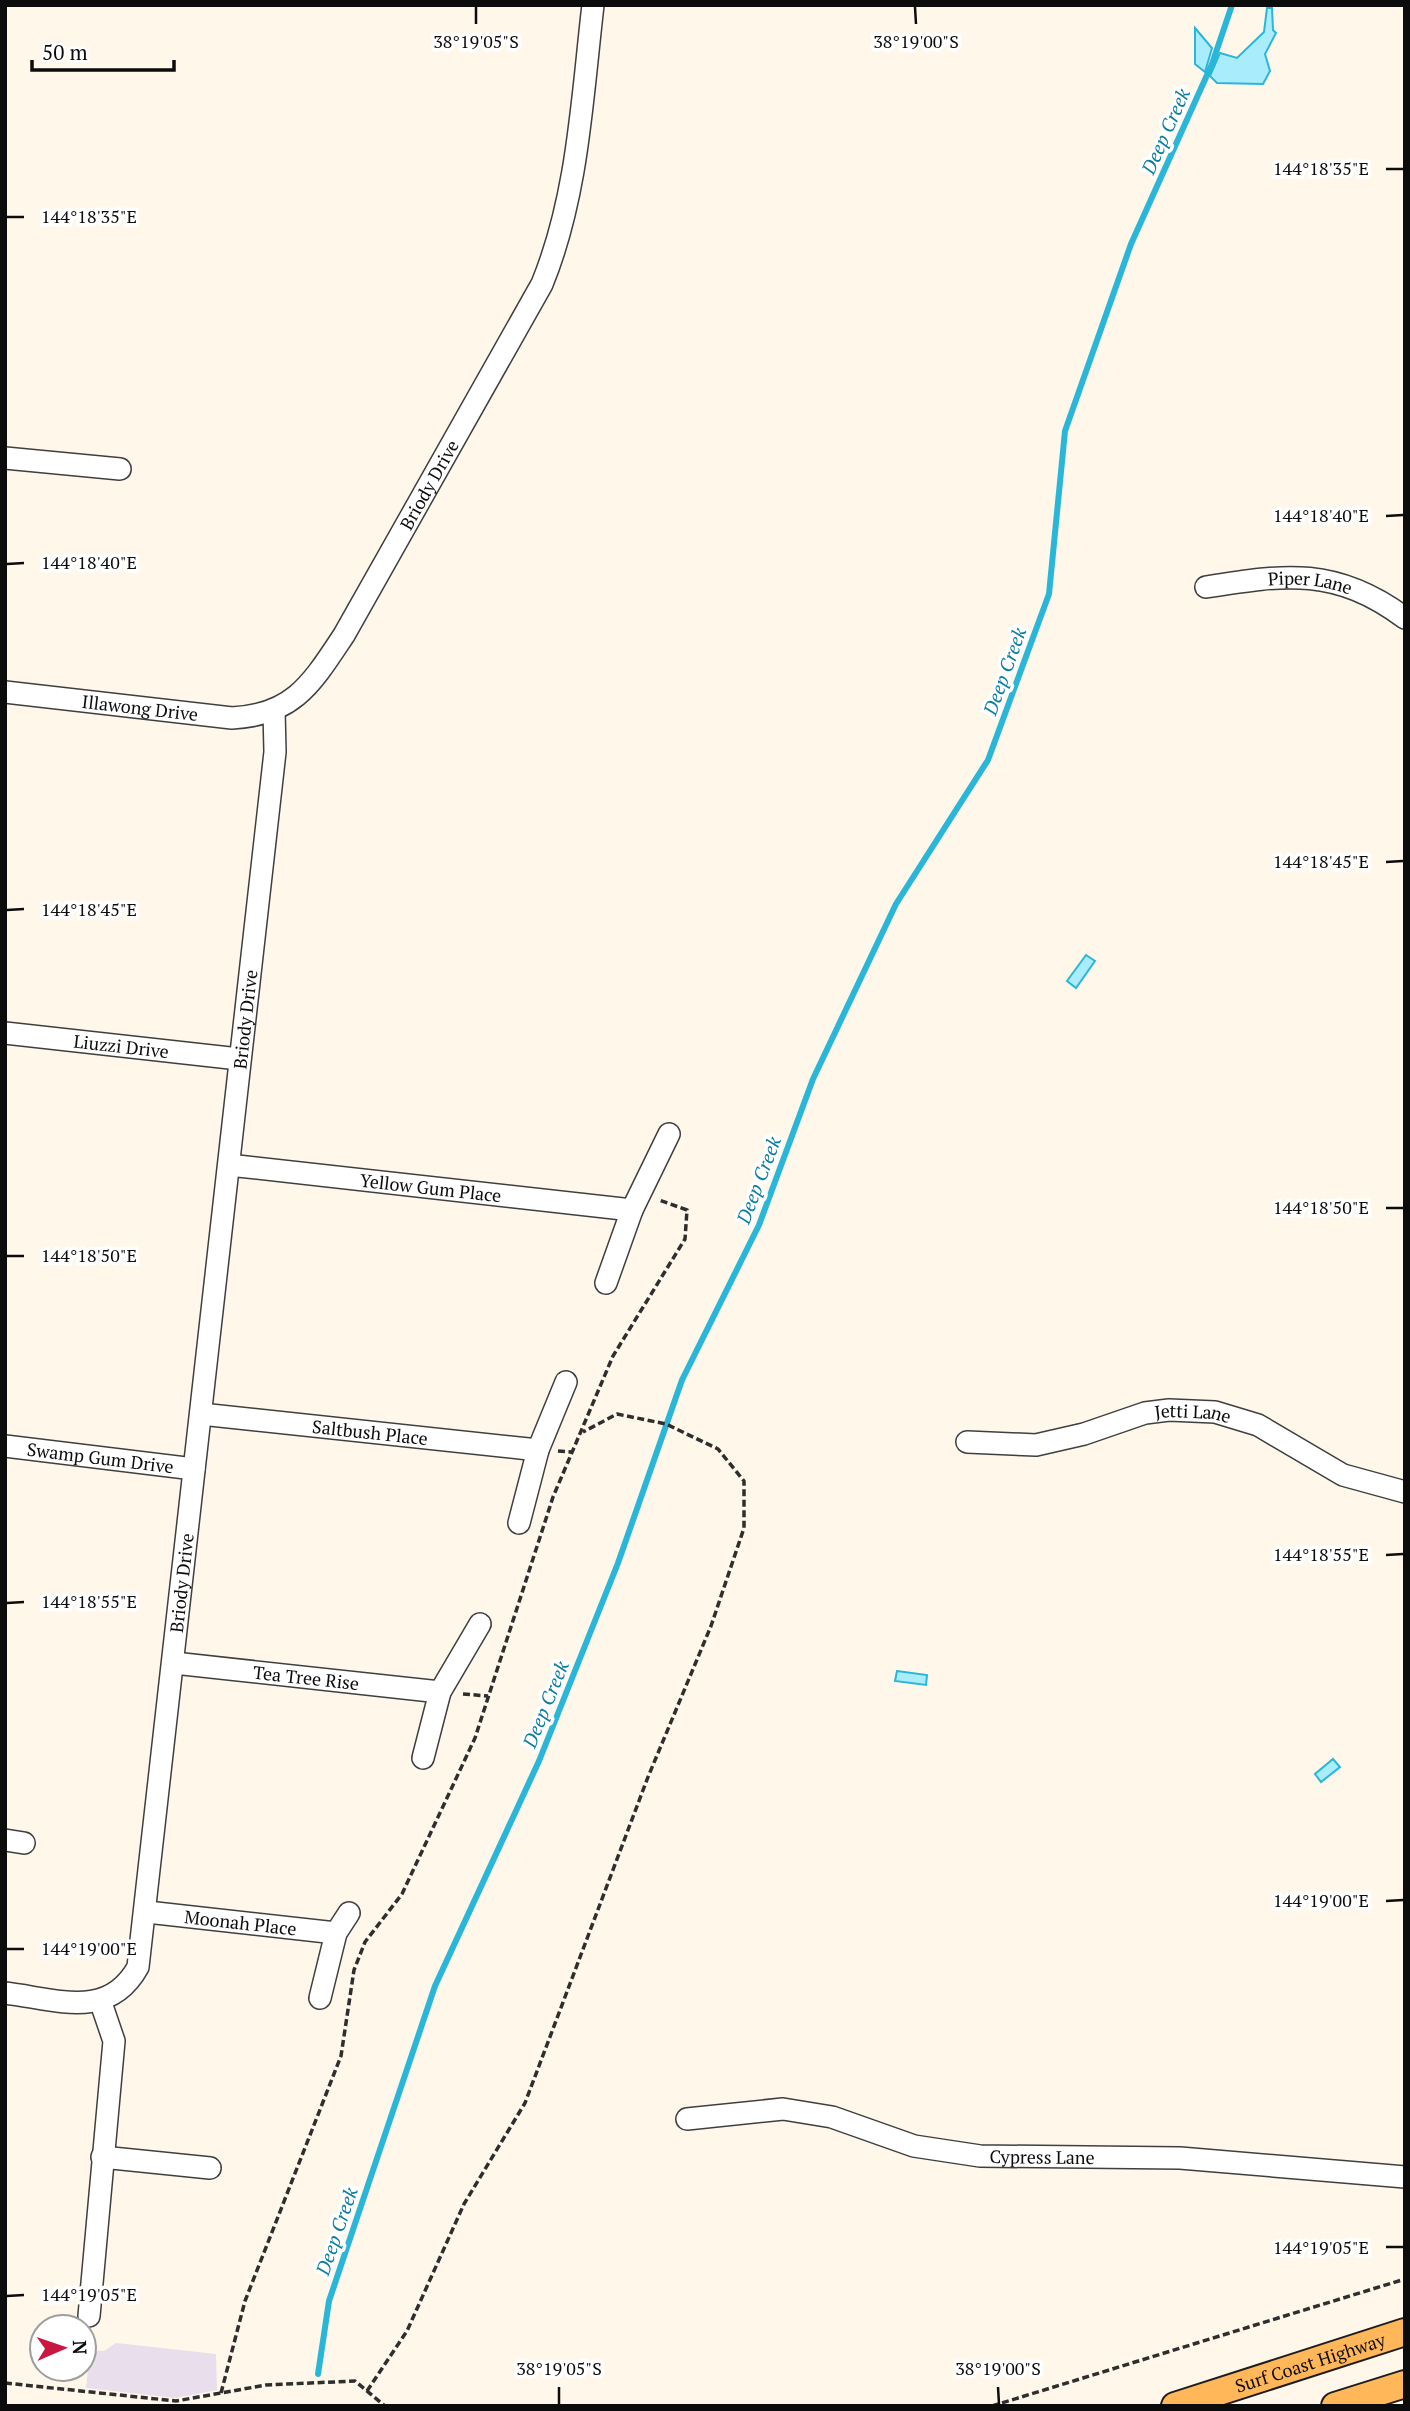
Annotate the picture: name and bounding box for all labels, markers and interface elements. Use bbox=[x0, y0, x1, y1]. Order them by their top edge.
scale bar bbox=[32, 28, 173, 72]
text: 38°19'05"S bbox=[433, 29, 519, 53]
text: 38°19'00"S bbox=[873, 29, 959, 53]
text: 50 m bbox=[42, 38, 88, 66]
water label: Deep Creek bbox=[1135, 83, 1195, 179]
text: 144°18'35"E bbox=[1273, 156, 1369, 180]
text: 144°18'35"E bbox=[41, 204, 137, 228]
street label: Briody Drive bbox=[394, 435, 464, 534]
text: 144°18'40"E bbox=[1273, 503, 1369, 527]
text: 144°18'40"E bbox=[41, 550, 137, 574]
street label: Piper Lane bbox=[1267, 566, 1356, 599]
water label: Deep Creek bbox=[976, 623, 1032, 719]
street label: Illawong Drive bbox=[81, 689, 199, 726]
text: 144°18'45"E bbox=[1273, 849, 1369, 873]
text: 144°18'45"E bbox=[41, 897, 137, 921]
street label: Briody Drive bbox=[227, 968, 262, 1070]
street label: Liuzzi Drive bbox=[72, 1029, 170, 1063]
water label: Deep Creek bbox=[730, 1132, 786, 1228]
street label: Yellow Gum Place bbox=[359, 1168, 503, 1207]
text: 144°18'50"E bbox=[1273, 1195, 1369, 1219]
text: 144°18'50"E bbox=[41, 1243, 137, 1267]
street label: Jetti Lane bbox=[1153, 1398, 1234, 1428]
street label: Saltbush Place bbox=[311, 1414, 429, 1450]
street label: Swamp Gum Drive bbox=[26, 1437, 175, 1478]
street label: Briody Drive bbox=[164, 1532, 199, 1634]
text: 144°18'55"E bbox=[1273, 1542, 1369, 1566]
text: 144°18'55"E bbox=[41, 1589, 137, 1613]
water label: Deep Creek bbox=[516, 1656, 574, 1752]
street label: Tea Tree Rise bbox=[252, 1660, 360, 1695]
text: 144°19'00"E bbox=[1273, 1888, 1369, 1912]
street label: Moonah Place bbox=[183, 1904, 298, 1941]
text: 144°19'00"E bbox=[41, 1936, 137, 1960]
street label: Cypress Lane bbox=[989, 2144, 1095, 2169]
water label: Deep Creek bbox=[309, 2183, 363, 2279]
text: 144°19'05"E bbox=[1273, 2235, 1369, 2259]
text: 144°19'05"E bbox=[41, 2282, 137, 2306]
north arrow bbox=[28, 2313, 98, 2383]
street label: Surf Coast Highway bbox=[1232, 2327, 1389, 2398]
text: N bbox=[68, 2340, 93, 2356]
text: 38°19'05"S bbox=[516, 2356, 602, 2380]
text: 38°19'00"S bbox=[955, 2356, 1041, 2380]

